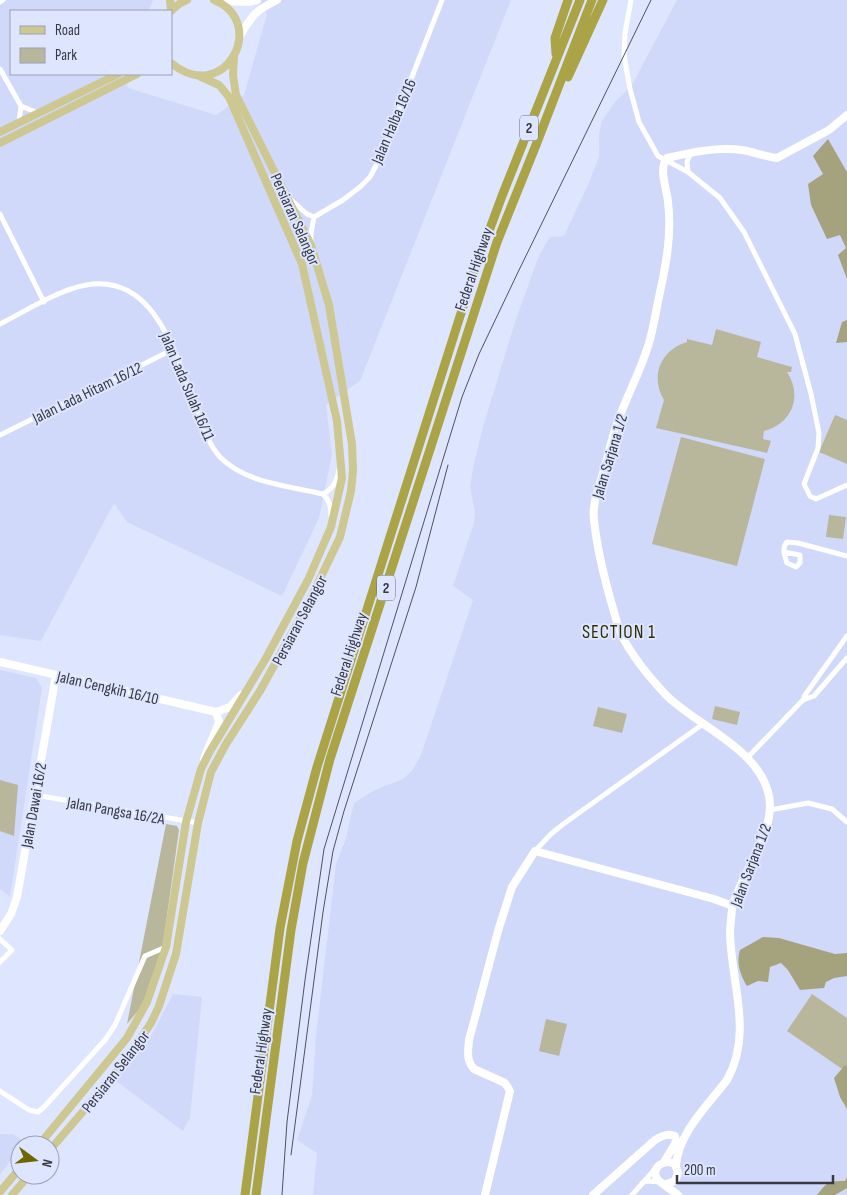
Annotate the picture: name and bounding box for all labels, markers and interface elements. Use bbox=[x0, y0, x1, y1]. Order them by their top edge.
legend bbox=[10, 10, 172, 75]
text: Road bbox=[55, 21, 80, 40]
text: Park bbox=[55, 46, 77, 65]
street label: Jalan Halba 16/16 bbox=[368, 76, 421, 168]
road number: 2 bbox=[520, 116, 538, 140]
street label: Persiaran Selangor bbox=[266, 170, 324, 269]
street label: Federal Highway bbox=[451, 225, 498, 314]
street label: Jalan Lada Sulah 16/11 bbox=[155, 329, 218, 444]
street label: Jalan Lada Hitam 16/12 bbox=[29, 359, 146, 429]
street label: Jalan Sarjana 1/2 bbox=[588, 412, 632, 502]
street label: Persiaran Selangor bbox=[269, 572, 332, 669]
road number: 2 bbox=[377, 576, 395, 600]
street label: Federal Highway bbox=[327, 610, 372, 699]
district label: SECTION 1 bbox=[582, 621, 656, 644]
street label: Jalan Cengkih 16/10 bbox=[54, 667, 160, 709]
street label: Jalan Dawai 16/2 bbox=[17, 761, 51, 850]
street label: Jalan Pangsa 16/2A bbox=[64, 793, 166, 829]
street label: Jalan Sarjana 1/2 bbox=[727, 821, 776, 911]
street label: Federal Highway bbox=[246, 1007, 277, 1095]
street label: Persiaran Selangor bbox=[78, 1027, 154, 1117]
north arrow bbox=[10, 1135, 60, 1185]
scale bar bbox=[677, 1152, 833, 1184]
text: N bbox=[38, 1157, 56, 1169]
text: 200 m bbox=[684, 1161, 716, 1180]

